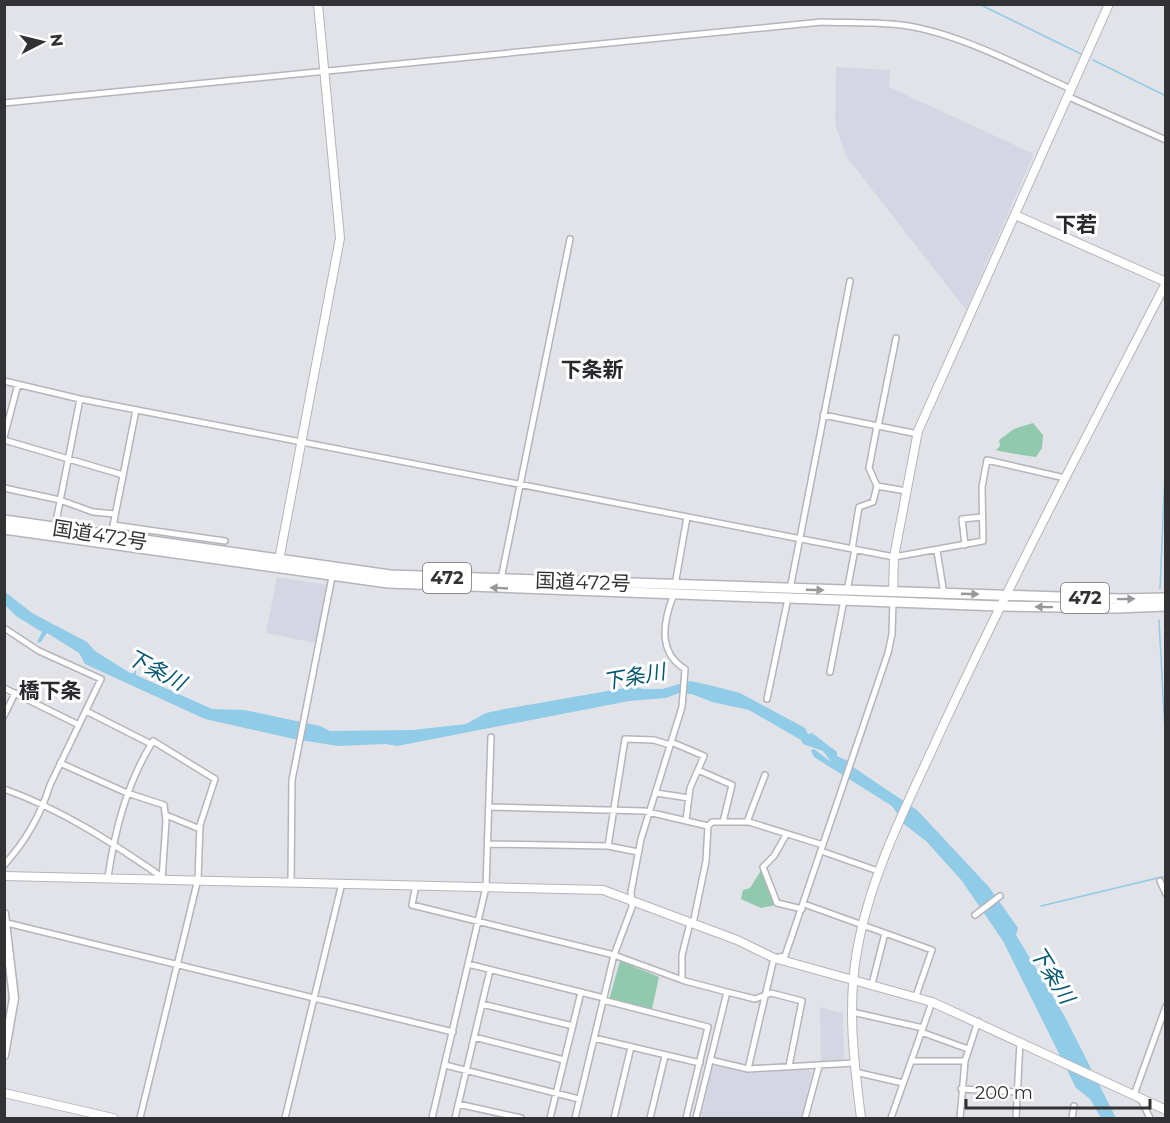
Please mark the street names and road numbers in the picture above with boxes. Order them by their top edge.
street label: 国道472号 [51,516,149,554]
road number: 472 [423,563,471,593]
street label: 国道472号 [535,568,631,596]
road number: 472 [1061,583,1109,613]

